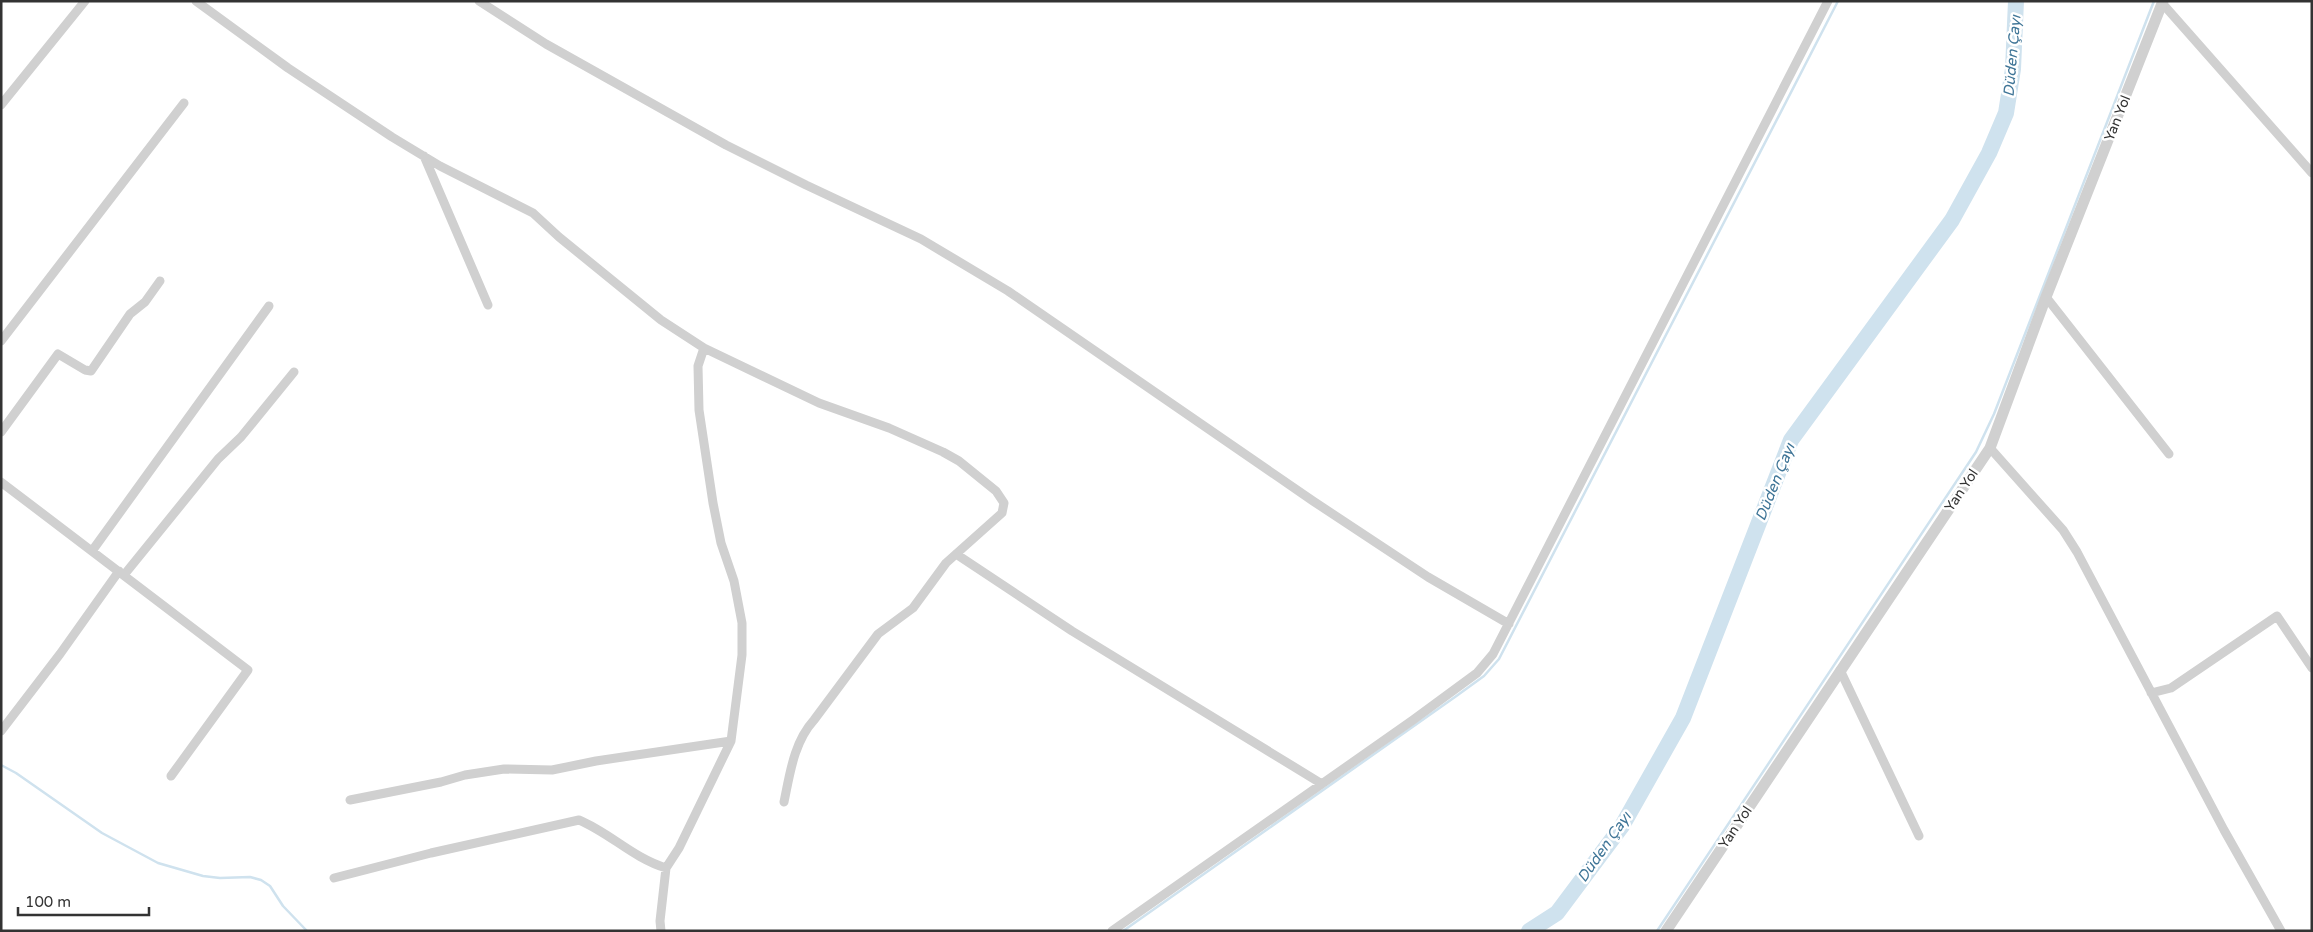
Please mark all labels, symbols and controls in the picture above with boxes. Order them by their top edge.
water label: Düden Çayı [1999,13,2025,98]
street label: Yan Yol [2101,93,2134,144]
water label: Düden Çayı [1751,440,1799,523]
street label: Yan Yol [1941,466,1982,515]
street label: Yan Yol [1715,803,1756,852]
water label: Düden Çayı [1573,807,1636,886]
scale bar [18,884,149,916]
text: 100 m [25,893,71,911]

